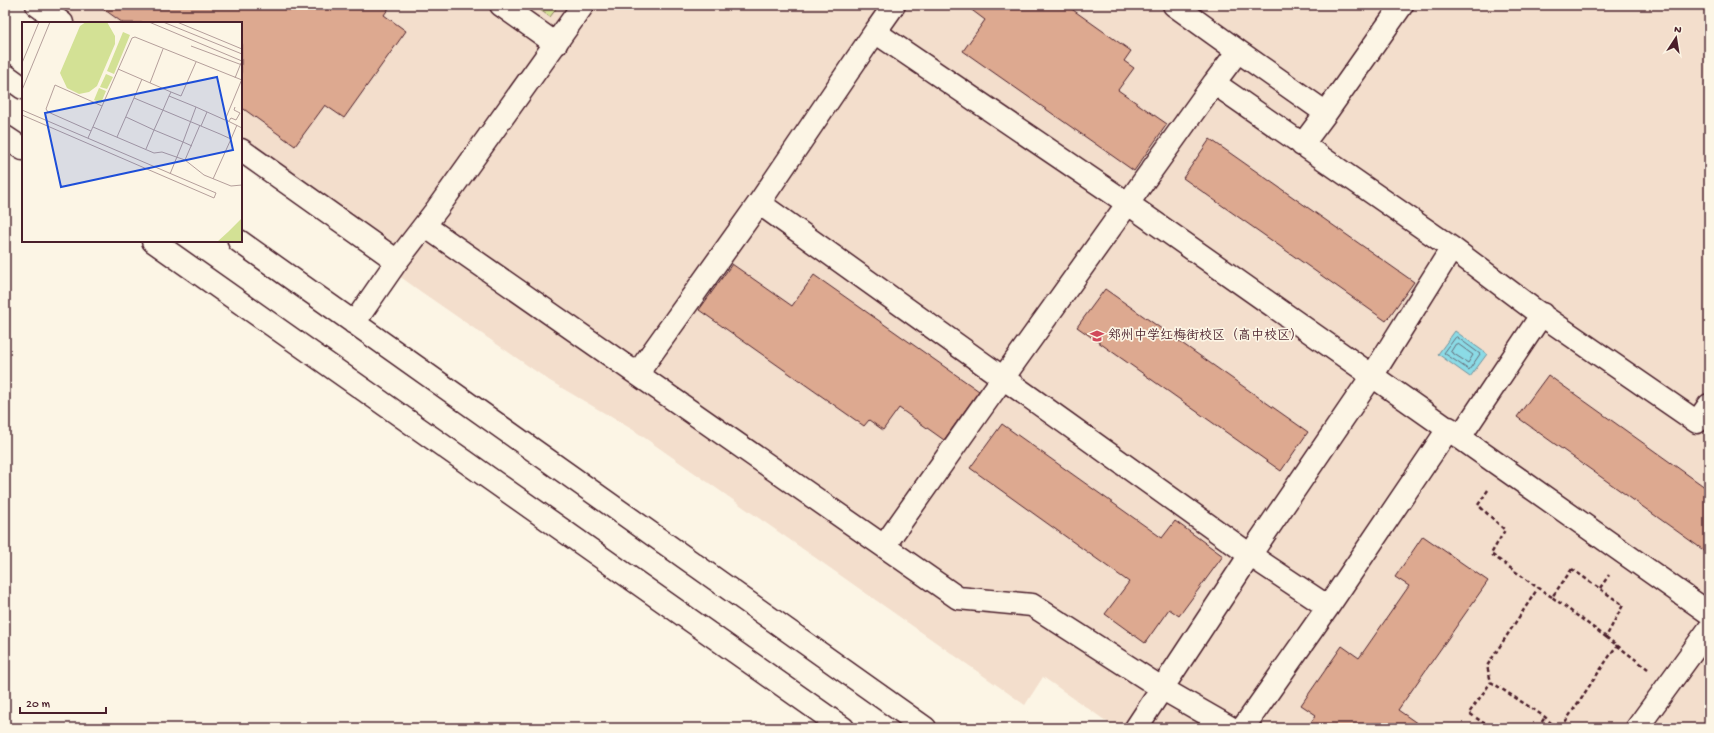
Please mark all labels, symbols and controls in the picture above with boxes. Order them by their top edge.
north arrow [1656,18,1696,58]
inset map [22,22,242,242]
text: N [1673,24,1682,37]
place label: 郑州中学红梅街校区（高中校区） [1108,327,1303,344]
school or university icon: 郑州中学红梅街校区（高中校区） [1089,328,1105,344]
scale bar [20,689,106,715]
text: 20 m [26,698,51,712]

